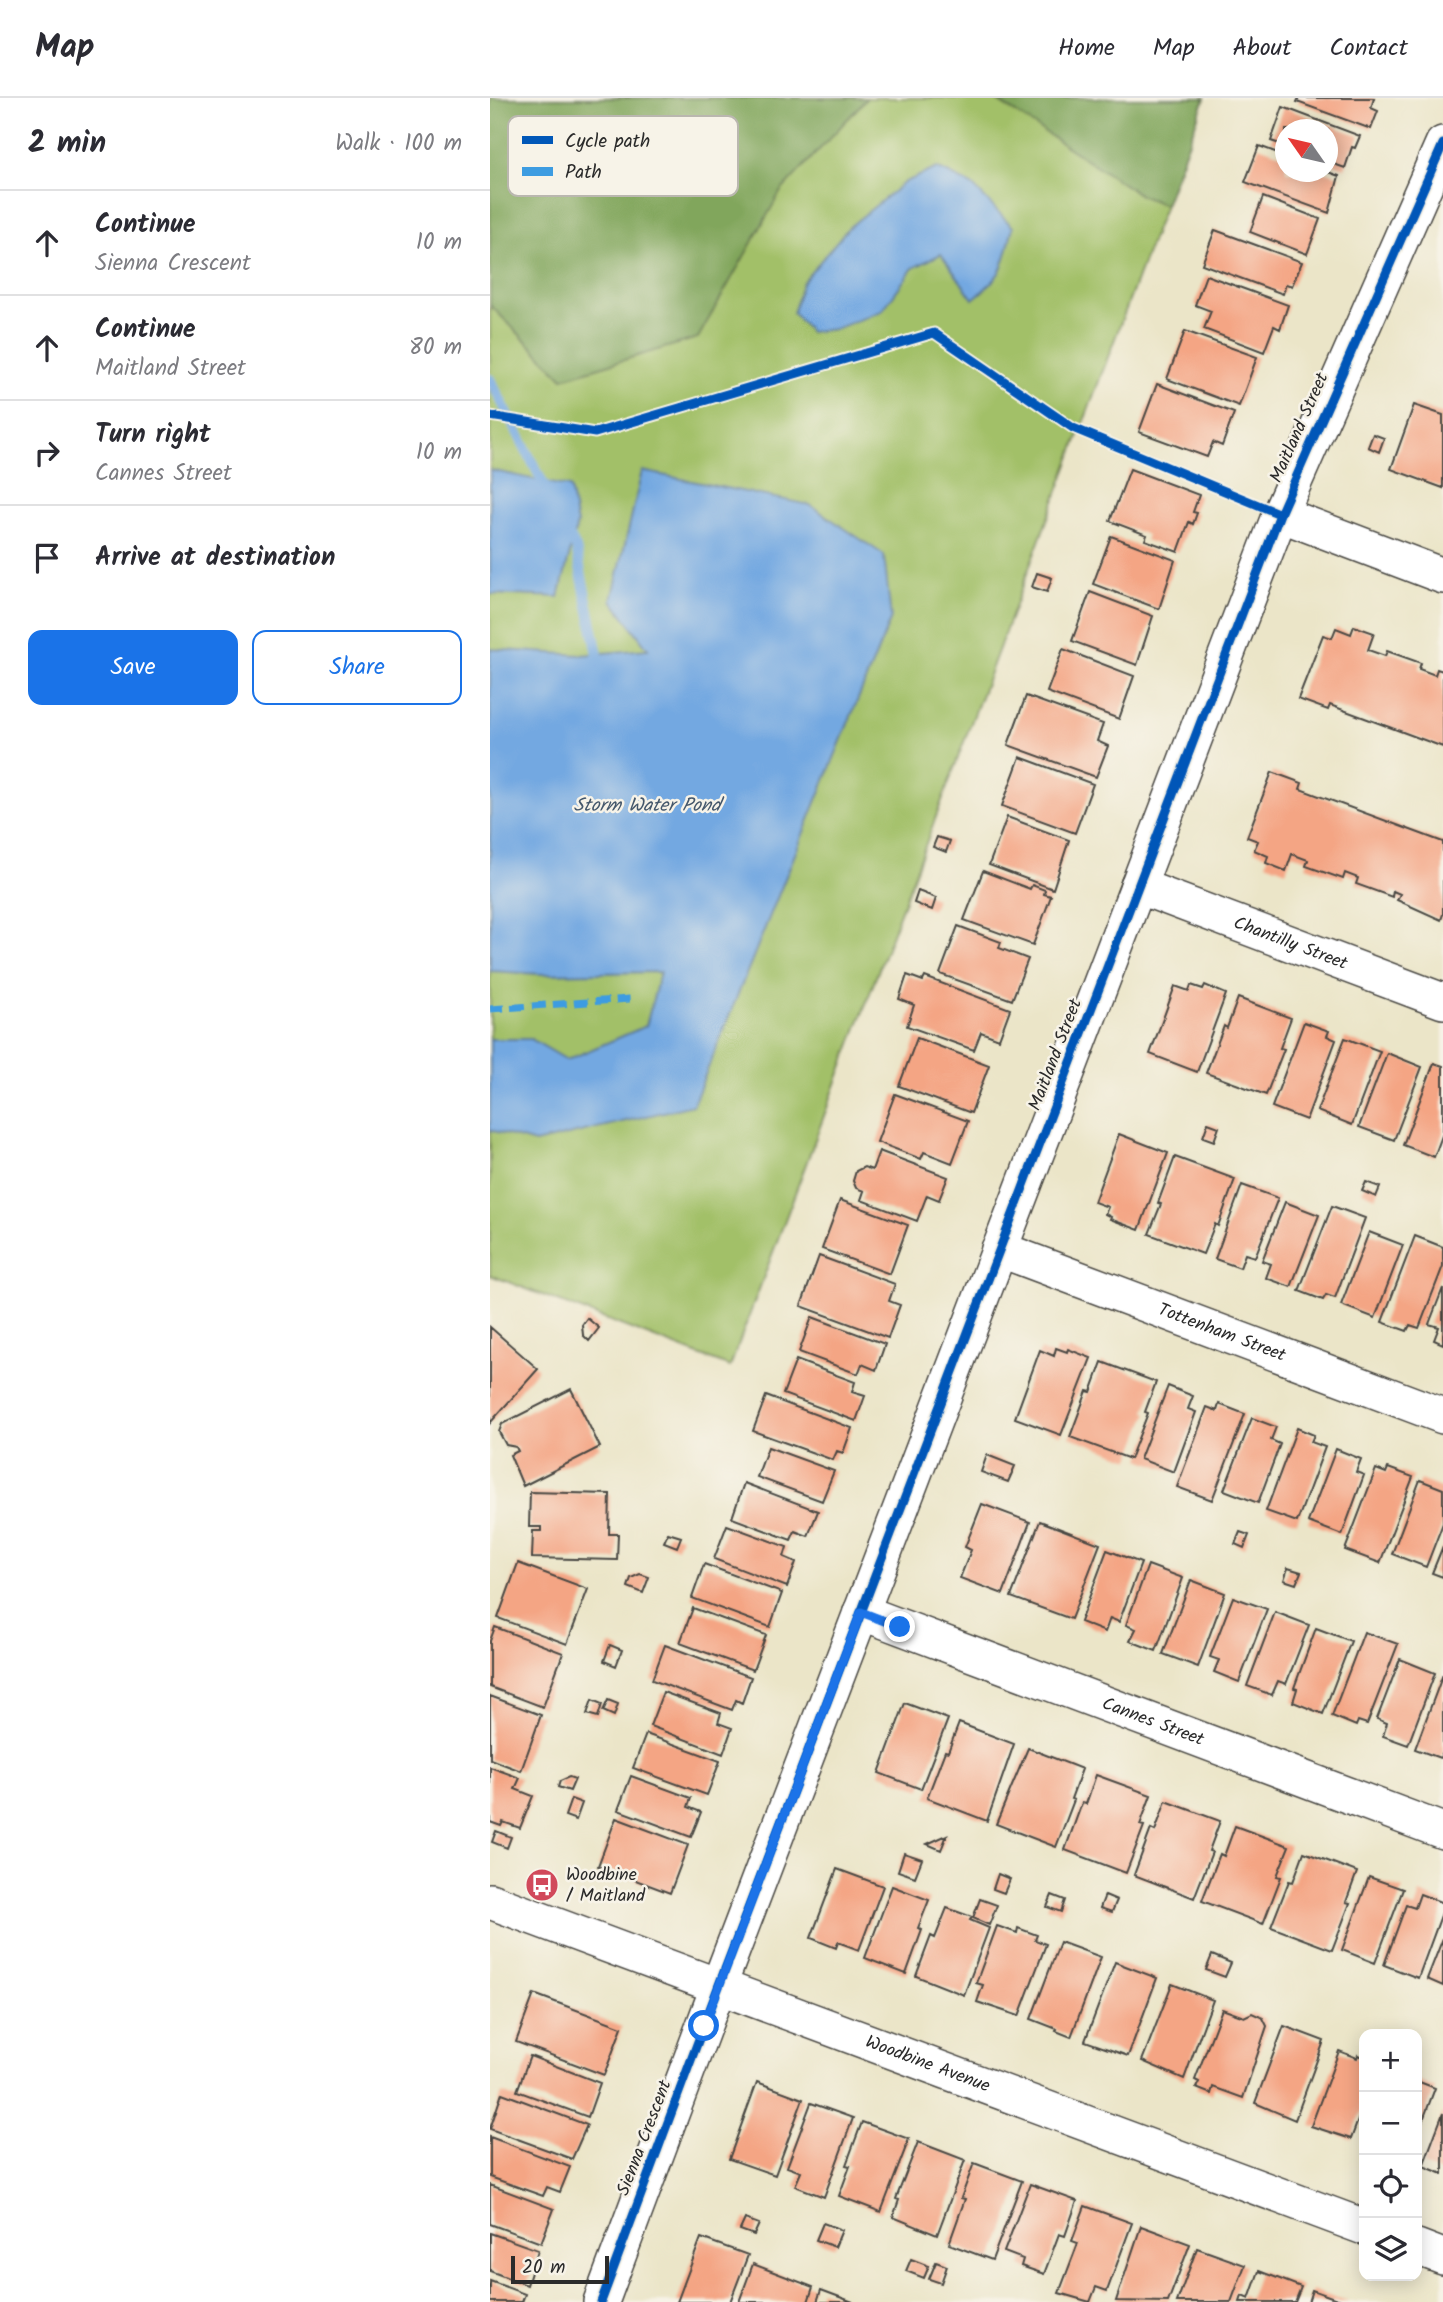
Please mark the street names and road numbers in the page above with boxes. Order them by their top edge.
street label: Maitland Street [1263,367,1338,488]
street label: Chantilly Street [1229,909,1353,979]
street label: Maitland Street [1021,994,1091,1115]
street label: Tottenham Street [1154,1295,1291,1370]
street label: Cannes Street [1098,1689,1209,1755]
street label: Woodbine Avenue [861,2028,994,2101]
street label: Sienna Crescent [610,2075,681,2200]

